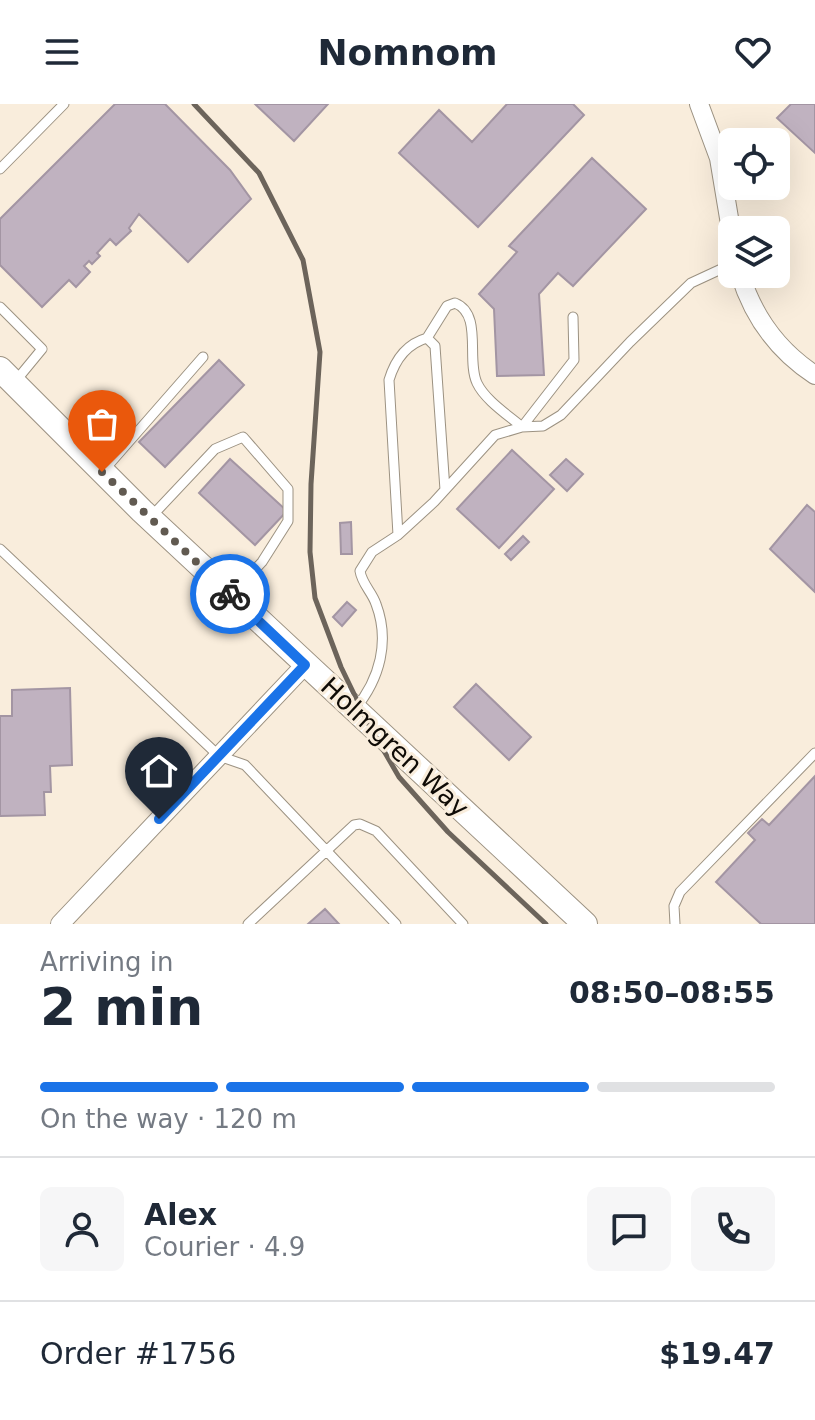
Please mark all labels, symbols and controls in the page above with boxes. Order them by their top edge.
icon: menu [40,30,84,74]
icon: heart [731,30,775,74]
text: Nomnom [317,32,498,73]
map controls [718,128,790,288]
button: locate [718,128,790,200]
button: layers [718,216,790,288]
pin [68,390,136,472]
icon: bag [80,402,124,446]
courier [190,554,270,634]
icon: bike [208,572,252,616]
street label: Holmgren Way [315,671,475,823]
pin [125,737,193,819]
icon: home [137,749,181,793]
text: Arriving in [40,947,174,977]
text: 08:50–08:55 [569,975,775,1010]
text: 2 min [40,977,203,1037]
text: On the way · 120 m [40,1104,297,1134]
button: person [40,1187,124,1271]
button: chat [587,1187,671,1271]
button: phone [691,1187,775,1271]
text: Alex [144,1197,217,1232]
text: Courier · 4.9 [144,1232,305,1262]
text: Order #1756 [40,1336,236,1371]
text: $19.47 [659,1336,775,1371]

